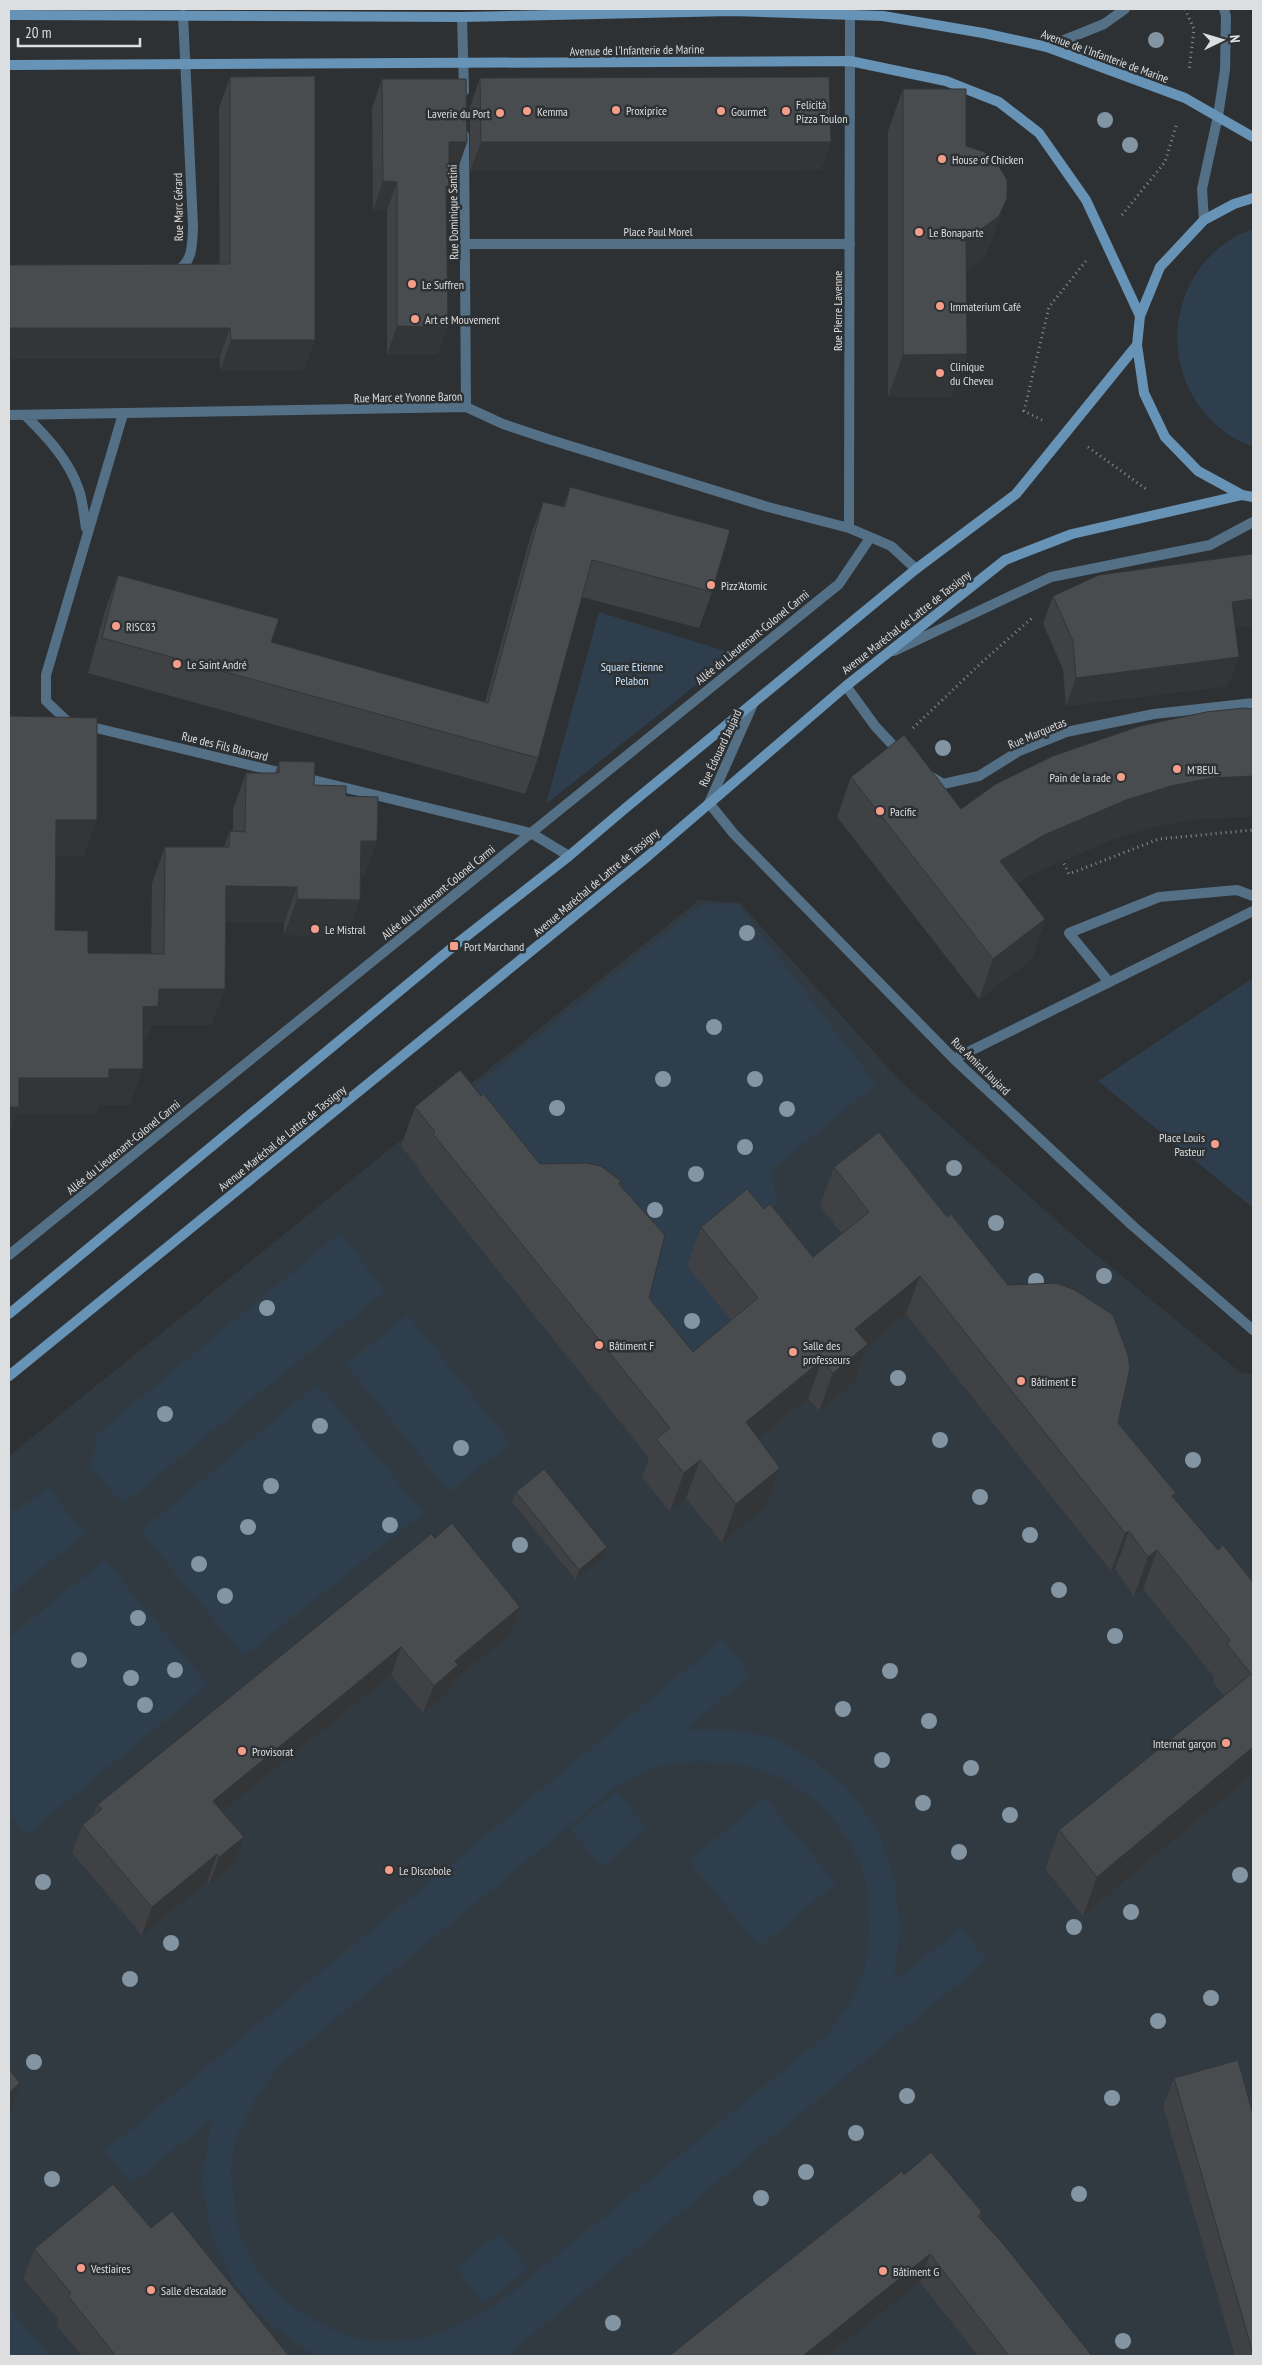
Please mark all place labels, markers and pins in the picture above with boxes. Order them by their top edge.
place label: Felicità Pizza Toulon [796,97,847,126]
place label: Proxiprice [626,103,667,118]
place label: Kemma [537,104,568,119]
marker: Proxiprice [610,104,622,116]
place label: Gourmet [731,104,767,119]
marker: Kemma [521,105,533,117]
marker: Gourmet [715,105,727,117]
marker: Felicità Pizza Toulon [780,105,792,117]
place label: Laverie du Port [427,106,491,121]
marker: Laverie du Port [494,107,506,119]
place label: House of Chicken [952,152,1024,167]
marker: House of Chicken [936,153,948,165]
place label: Le Bonaparte [929,225,984,240]
marker: Le Bonaparte [913,226,925,238]
place label: Le Suffren [422,277,464,292]
marker: Le Suffren [406,278,418,290]
place label: Immaterium Café [950,299,1021,314]
marker: Immaterium Café [934,300,946,312]
place label: Art et Mouvement [425,312,501,327]
marker: Art et Mouvement [409,313,421,325]
place label: Clinique du Cheveu [950,359,993,388]
marker: Clinique du Cheveu [934,367,946,379]
place label: Pizz'Atomic [721,578,768,593]
marker: Pizz'Atomic [705,579,717,591]
place label: RISC83 [126,619,156,634]
marker: RISC83 [110,620,122,632]
place label: Le Saint André [187,657,247,672]
marker: Le Saint André [171,658,183,670]
place label: M'BEUL [1187,762,1219,777]
marker: M'BEUL [1171,763,1183,775]
place label: Pain de la rade [1050,770,1111,785]
marker: Pain de la rade [1115,771,1127,783]
place label: Pacific [890,804,917,819]
marker: Pacific [874,805,886,817]
place label: Le Mistral [325,922,366,937]
marker: Le Mistral [309,923,321,935]
place label: Port Marchand [464,939,524,954]
marker: Port Marchand [448,940,460,952]
place label: Place Louis Pasteur [1159,1130,1206,1159]
marker: Place Louis Pasteur [1209,1138,1221,1150]
place label: Bâtiment F [609,1338,654,1353]
place label: Salle des professeurs [803,1338,850,1367]
marker: Bâtiment F [593,1339,605,1351]
marker: Salle des professeurs [787,1346,799,1358]
place label: Bâtiment E [1031,1374,1076,1389]
marker: Bâtiment E [1015,1375,1027,1387]
place label: Internat garçon [1153,1736,1216,1751]
marker: Internat garçon [1220,1737,1232,1749]
place label: Provisorat [252,1744,294,1759]
marker: Provisorat [236,1745,248,1757]
place label: Le Discobole [399,1863,451,1878]
marker: Le Discobole [383,1864,395,1876]
place label: Vestiaires [90,2261,131,2276]
marker: Vestiaires [75,2262,87,2274]
place label: Bâtiment G [893,2264,939,2279]
marker: Bâtiment G [877,2265,889,2277]
place label: Salle d'escalade [161,2283,226,2298]
marker: Salle d'escalade [145,2284,157,2296]

